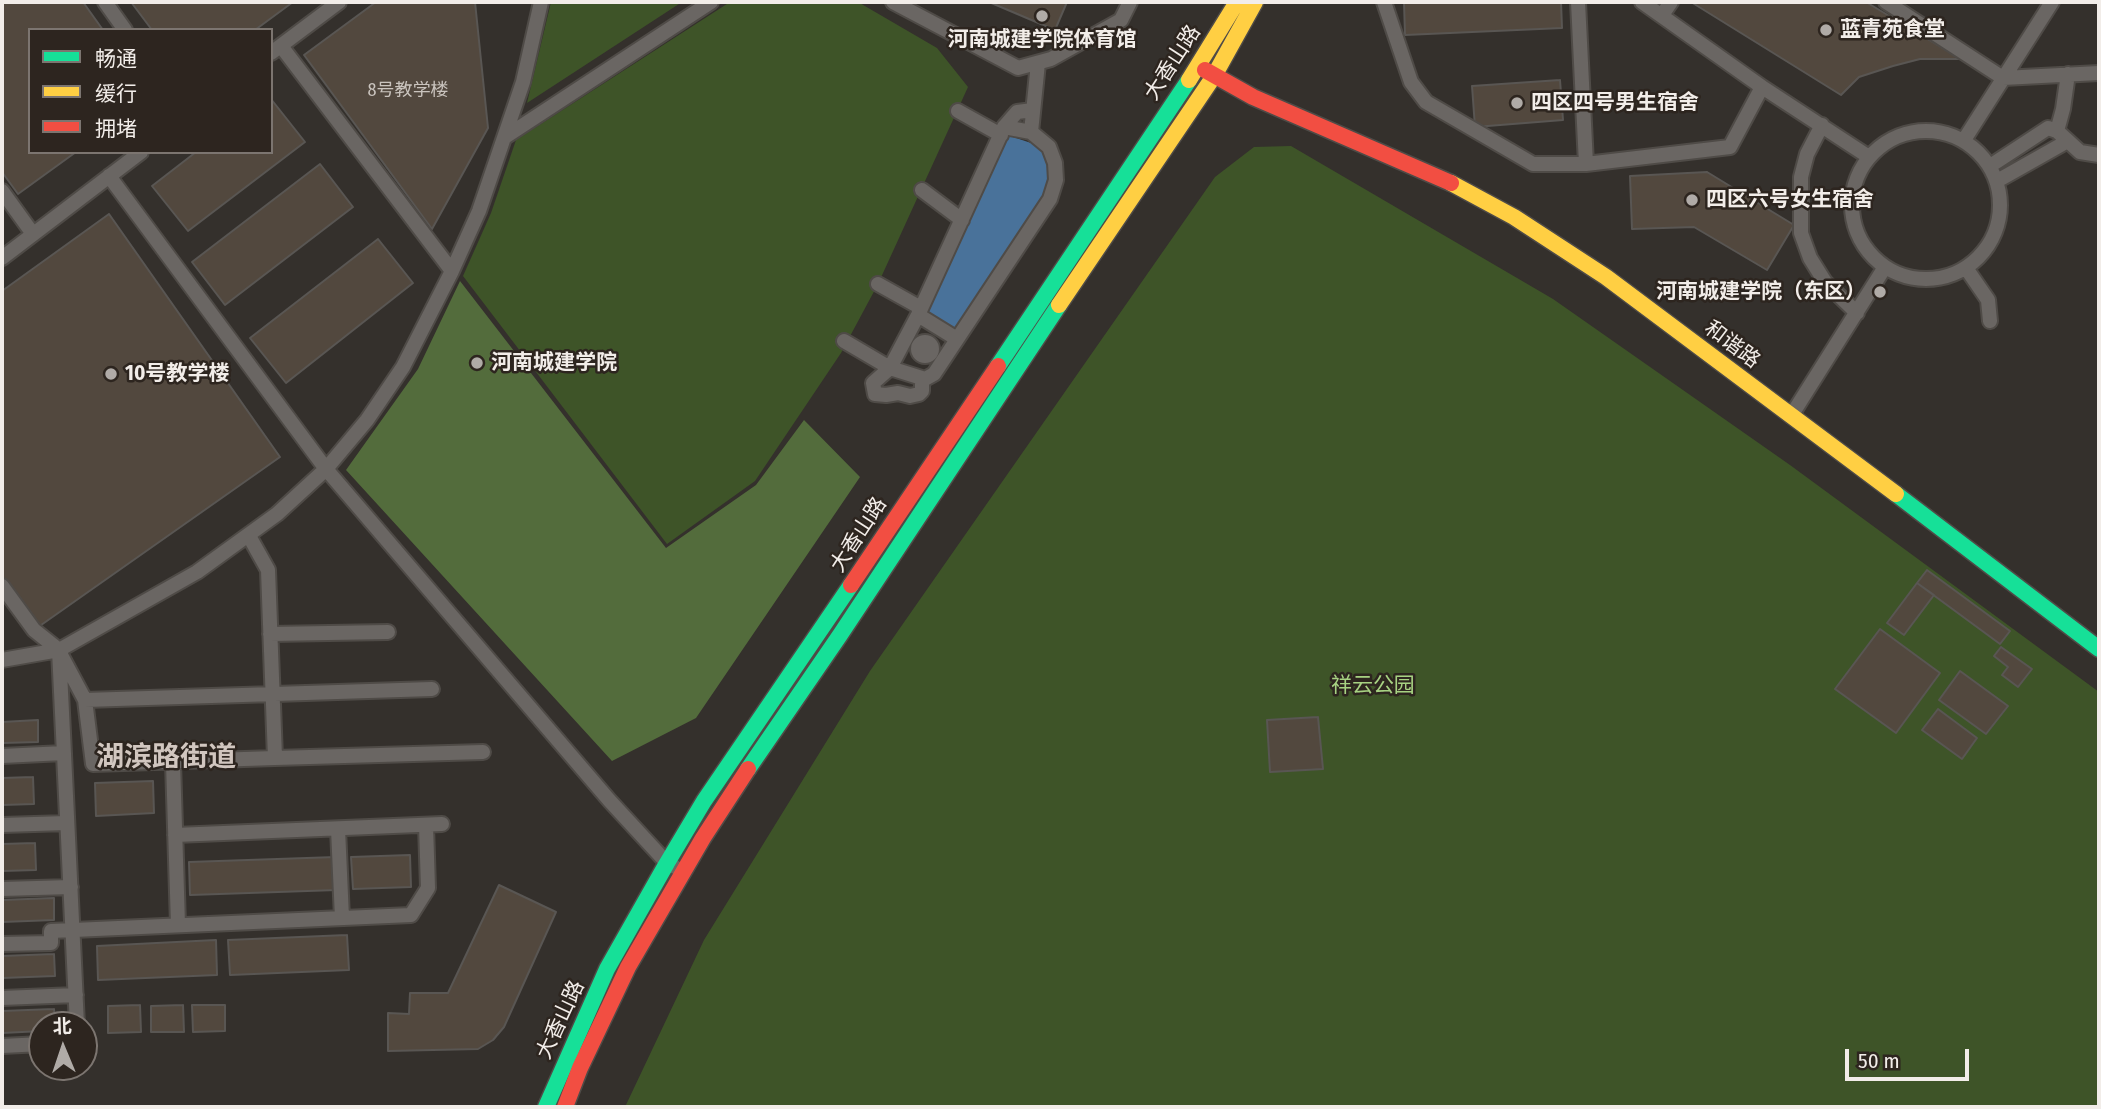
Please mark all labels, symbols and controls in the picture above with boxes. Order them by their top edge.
marker: 河南城建学院体育馆 [1034,8,1050,24]
place label: 蓝青苑食堂 [1840,17,1945,43]
street label: 大香山路 [1140,21,1206,105]
marker: 蓝青苑食堂 [1818,22,1834,38]
place label: 河南城建学院体育馆 [948,27,1136,53]
legend [28,28,273,154]
text: 畅通 [95,46,137,72]
house number: 8号教学楼 [368,80,448,102]
text: 缓行 [95,81,137,107]
place label: 四区四号男生宿舍 [1531,90,1699,116]
marker: 四区四号男生宿舍 [1509,95,1525,111]
text: 拥堵 [95,116,137,142]
place label: 四区六号女生宿舍 [1706,187,1874,213]
marker: 四区六号女生宿舍 [1684,192,1700,208]
place label: 河南城建学院（东区） [1656,279,1866,305]
marker: 河南城建学院（东区） [1872,284,1888,300]
street label: 和谐路 [1699,316,1765,374]
place label: 河南城建学院 [491,350,617,376]
marker: 河南城建学院 [469,355,485,371]
place label: 10号教学楼 [125,361,229,387]
marker: 10号教学楼 [103,366,119,382]
street label: 大香山路 [826,493,892,577]
park label: 祥云公园 [1331,673,1415,699]
district label: 湖滨路街道 [96,741,236,775]
street label: 大香山路 [532,977,590,1063]
north arrow [28,1011,98,1081]
text: 北 [52,1015,72,1038]
scale bar [1849,1036,1973,1080]
text: 50 m [1858,1048,1900,1074]

